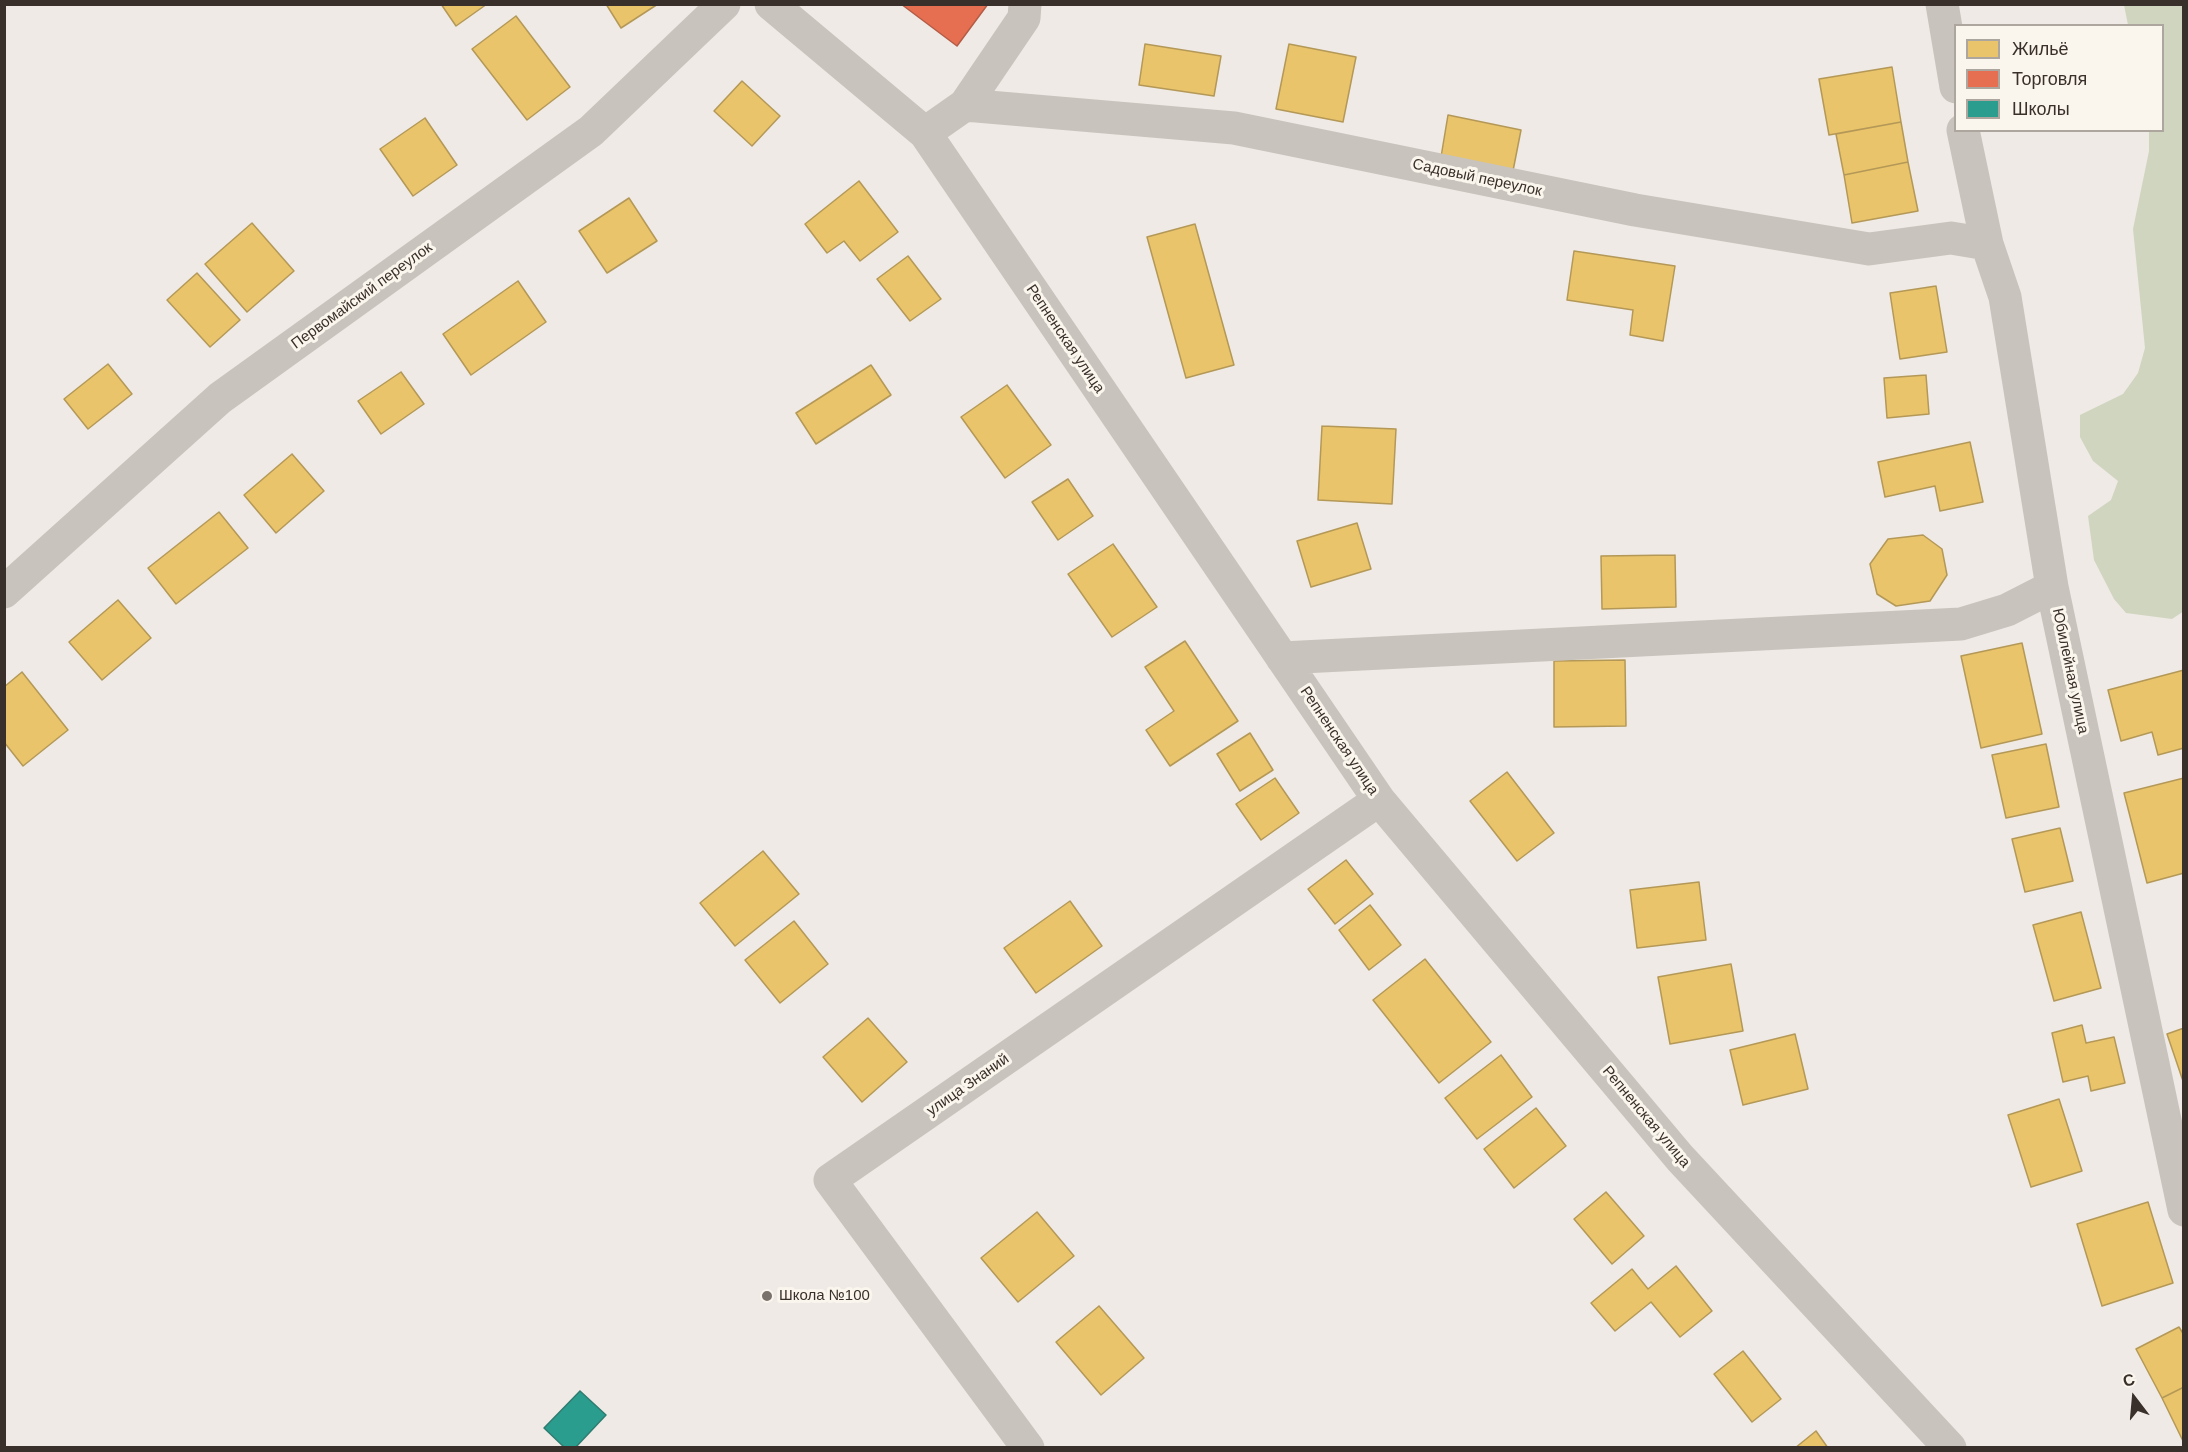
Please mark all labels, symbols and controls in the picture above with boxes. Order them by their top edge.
legend [1954,24,2164,132]
text: Жильё [2012,39,2069,59]
text: Торговля [2012,69,2087,89]
text: Школы [2012,99,2070,119]
street label: Садовый переулок [1411,156,1543,200]
street label: Первомайский переулок [288,239,436,353]
street label: Репненская улица [1022,281,1108,397]
street label: Юбилейная улица [2048,607,2092,735]
street label: Репненская улица [1296,683,1382,799]
street label: улица Знаний [923,1050,1013,1120]
street label: Репненская улица [1598,1063,1694,1171]
place label: Школа №100 [779,1287,870,1305]
marker: Школа №100 [760,1289,774,1303]
north arrow [2104,1368,2164,1428]
text: С [2121,1370,2137,1390]

